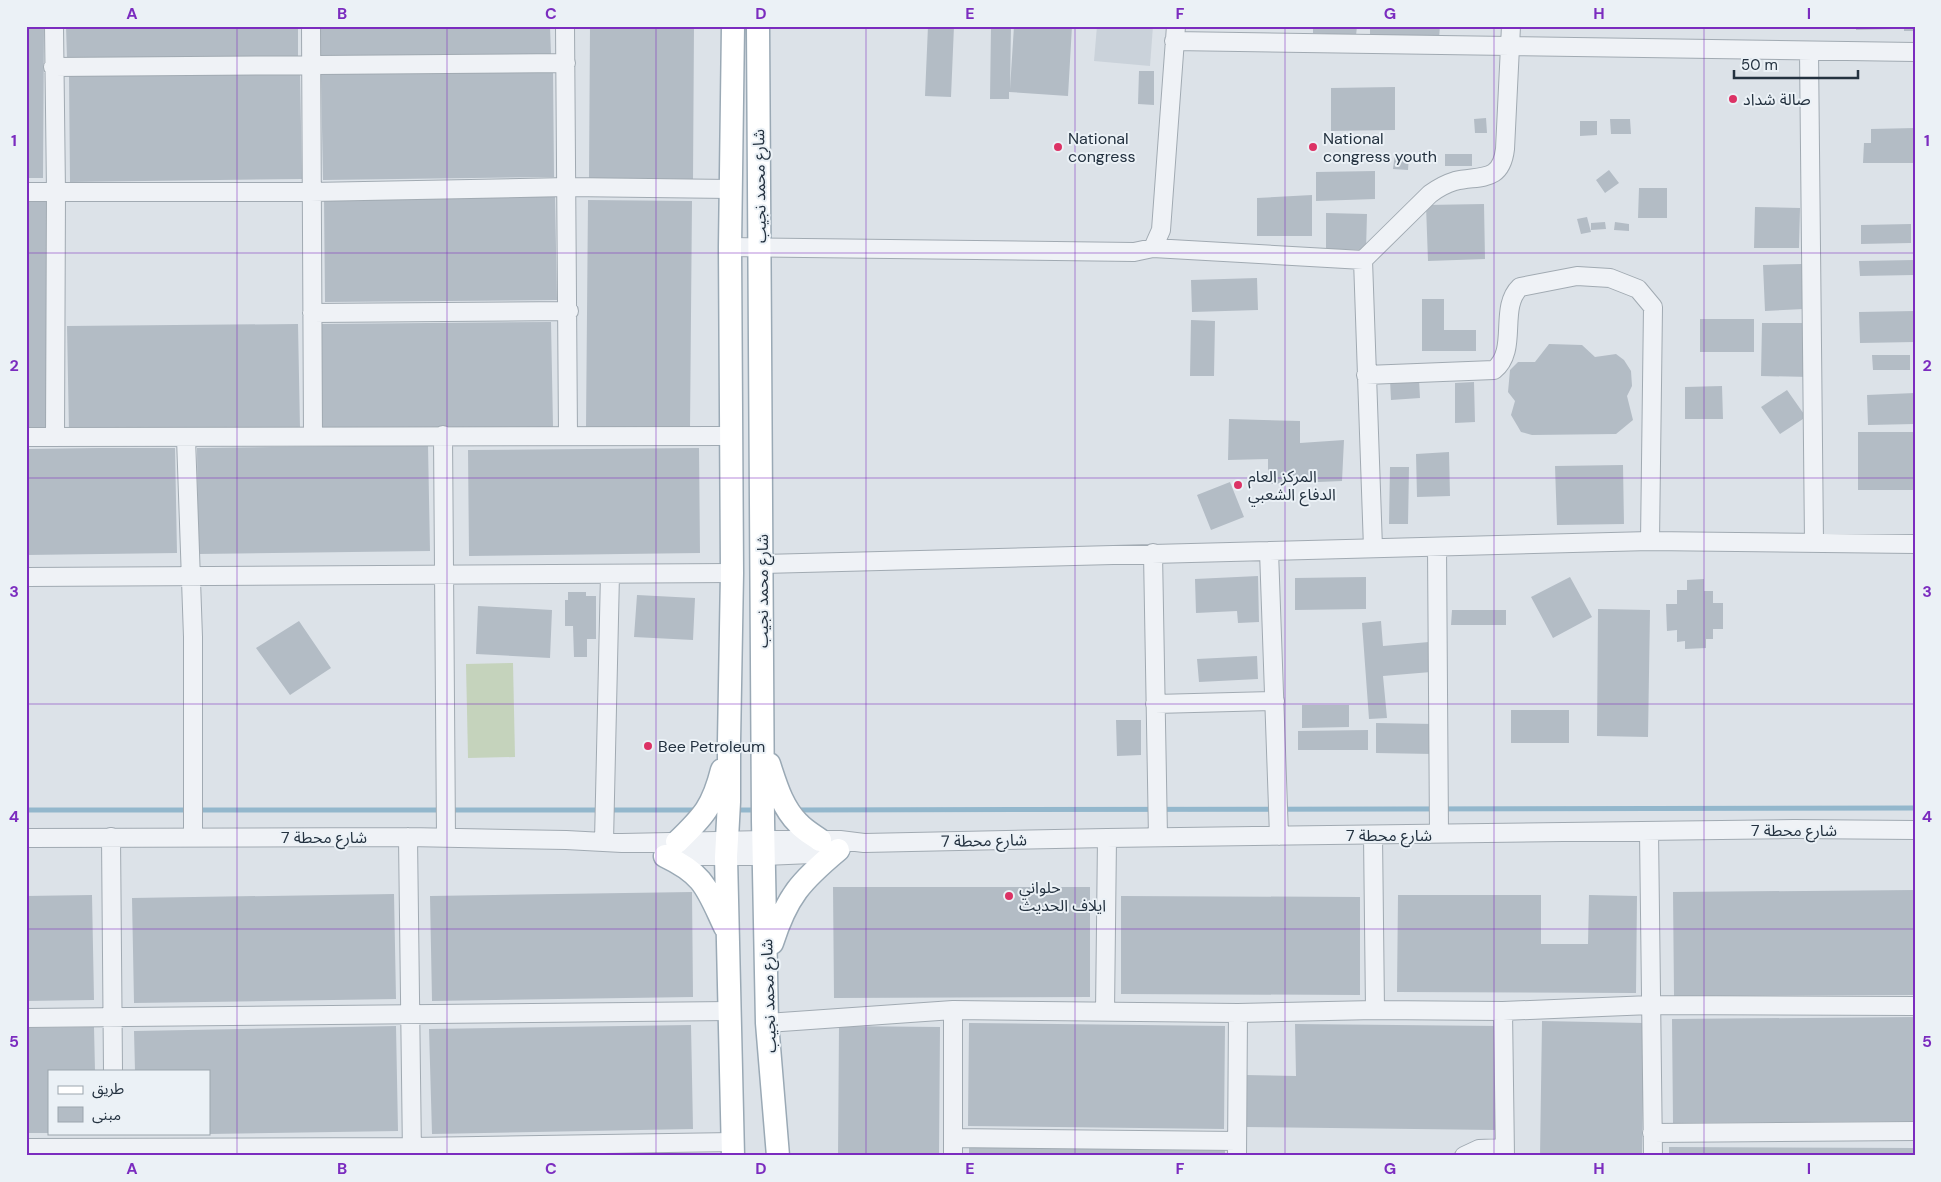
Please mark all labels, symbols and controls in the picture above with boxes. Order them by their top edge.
text: A [126,3,138,24]
text: B [337,3,347,24]
text: C [545,3,557,24]
text: D [755,3,767,24]
text: E [965,3,975,24]
text: F [1176,3,1185,24]
text: G [1384,3,1396,24]
text: H [1593,3,1605,24]
text: I [1807,3,1811,24]
scale bar [1734,48,1857,80]
text: 50 m [1741,55,1778,75]
place label: صالة شداد [1743,89,1811,110]
marker: صالة شداد [1727,93,1739,105]
place label: National congress [1068,128,1136,167]
place label: National congress youth [1323,128,1437,167]
street label: شارع محمد نجيب [748,129,773,243]
text: 1 [11,130,17,151]
text: 1 [1924,130,1930,151]
marker: National congress [1052,141,1064,153]
marker: National congress youth [1307,141,1319,153]
text: 2 [9,355,19,376]
text: 2 [1922,355,1932,376]
place label: المركز العام الدفاع الشعبي [1248,466,1336,507]
marker: المركز العام الدفاع الشعبي [1232,479,1244,491]
street label: شارع محمد نجيب [752,534,775,648]
text: 3 [9,581,19,602]
text: 3 [1922,581,1932,602]
place label: Bee Petroleum [658,736,765,757]
marker: Bee Petroleum [642,740,654,752]
text: 4 [9,806,19,827]
text: 4 [1922,806,1932,827]
street label: شارع محطة 7 [1751,820,1837,843]
street label: شارع محطة 7 [1346,825,1432,848]
street label: شارع محطة 7 [281,827,367,850]
street label: شارع محطة 7 [941,829,1027,854]
place label: حلواني ايلاف الحديث [1019,877,1106,916]
marker: حلواني ايلاف الحديث [1003,890,1015,902]
street label: شارع محمد نجيب [756,939,783,1053]
text: 5 [9,1031,19,1052]
text: 5 [1922,1031,1932,1052]
legend [48,1070,210,1134]
text: طريق [92,1079,124,1099]
text: مبنى [92,1105,121,1125]
text: A [126,1158,138,1179]
text: B [337,1158,347,1179]
text: C [545,1158,557,1179]
text: D [755,1158,767,1179]
text: E [965,1158,975,1179]
text: F [1176,1158,1185,1179]
text: G [1384,1158,1396,1179]
text: H [1593,1158,1605,1179]
text: I [1807,1158,1811,1179]

